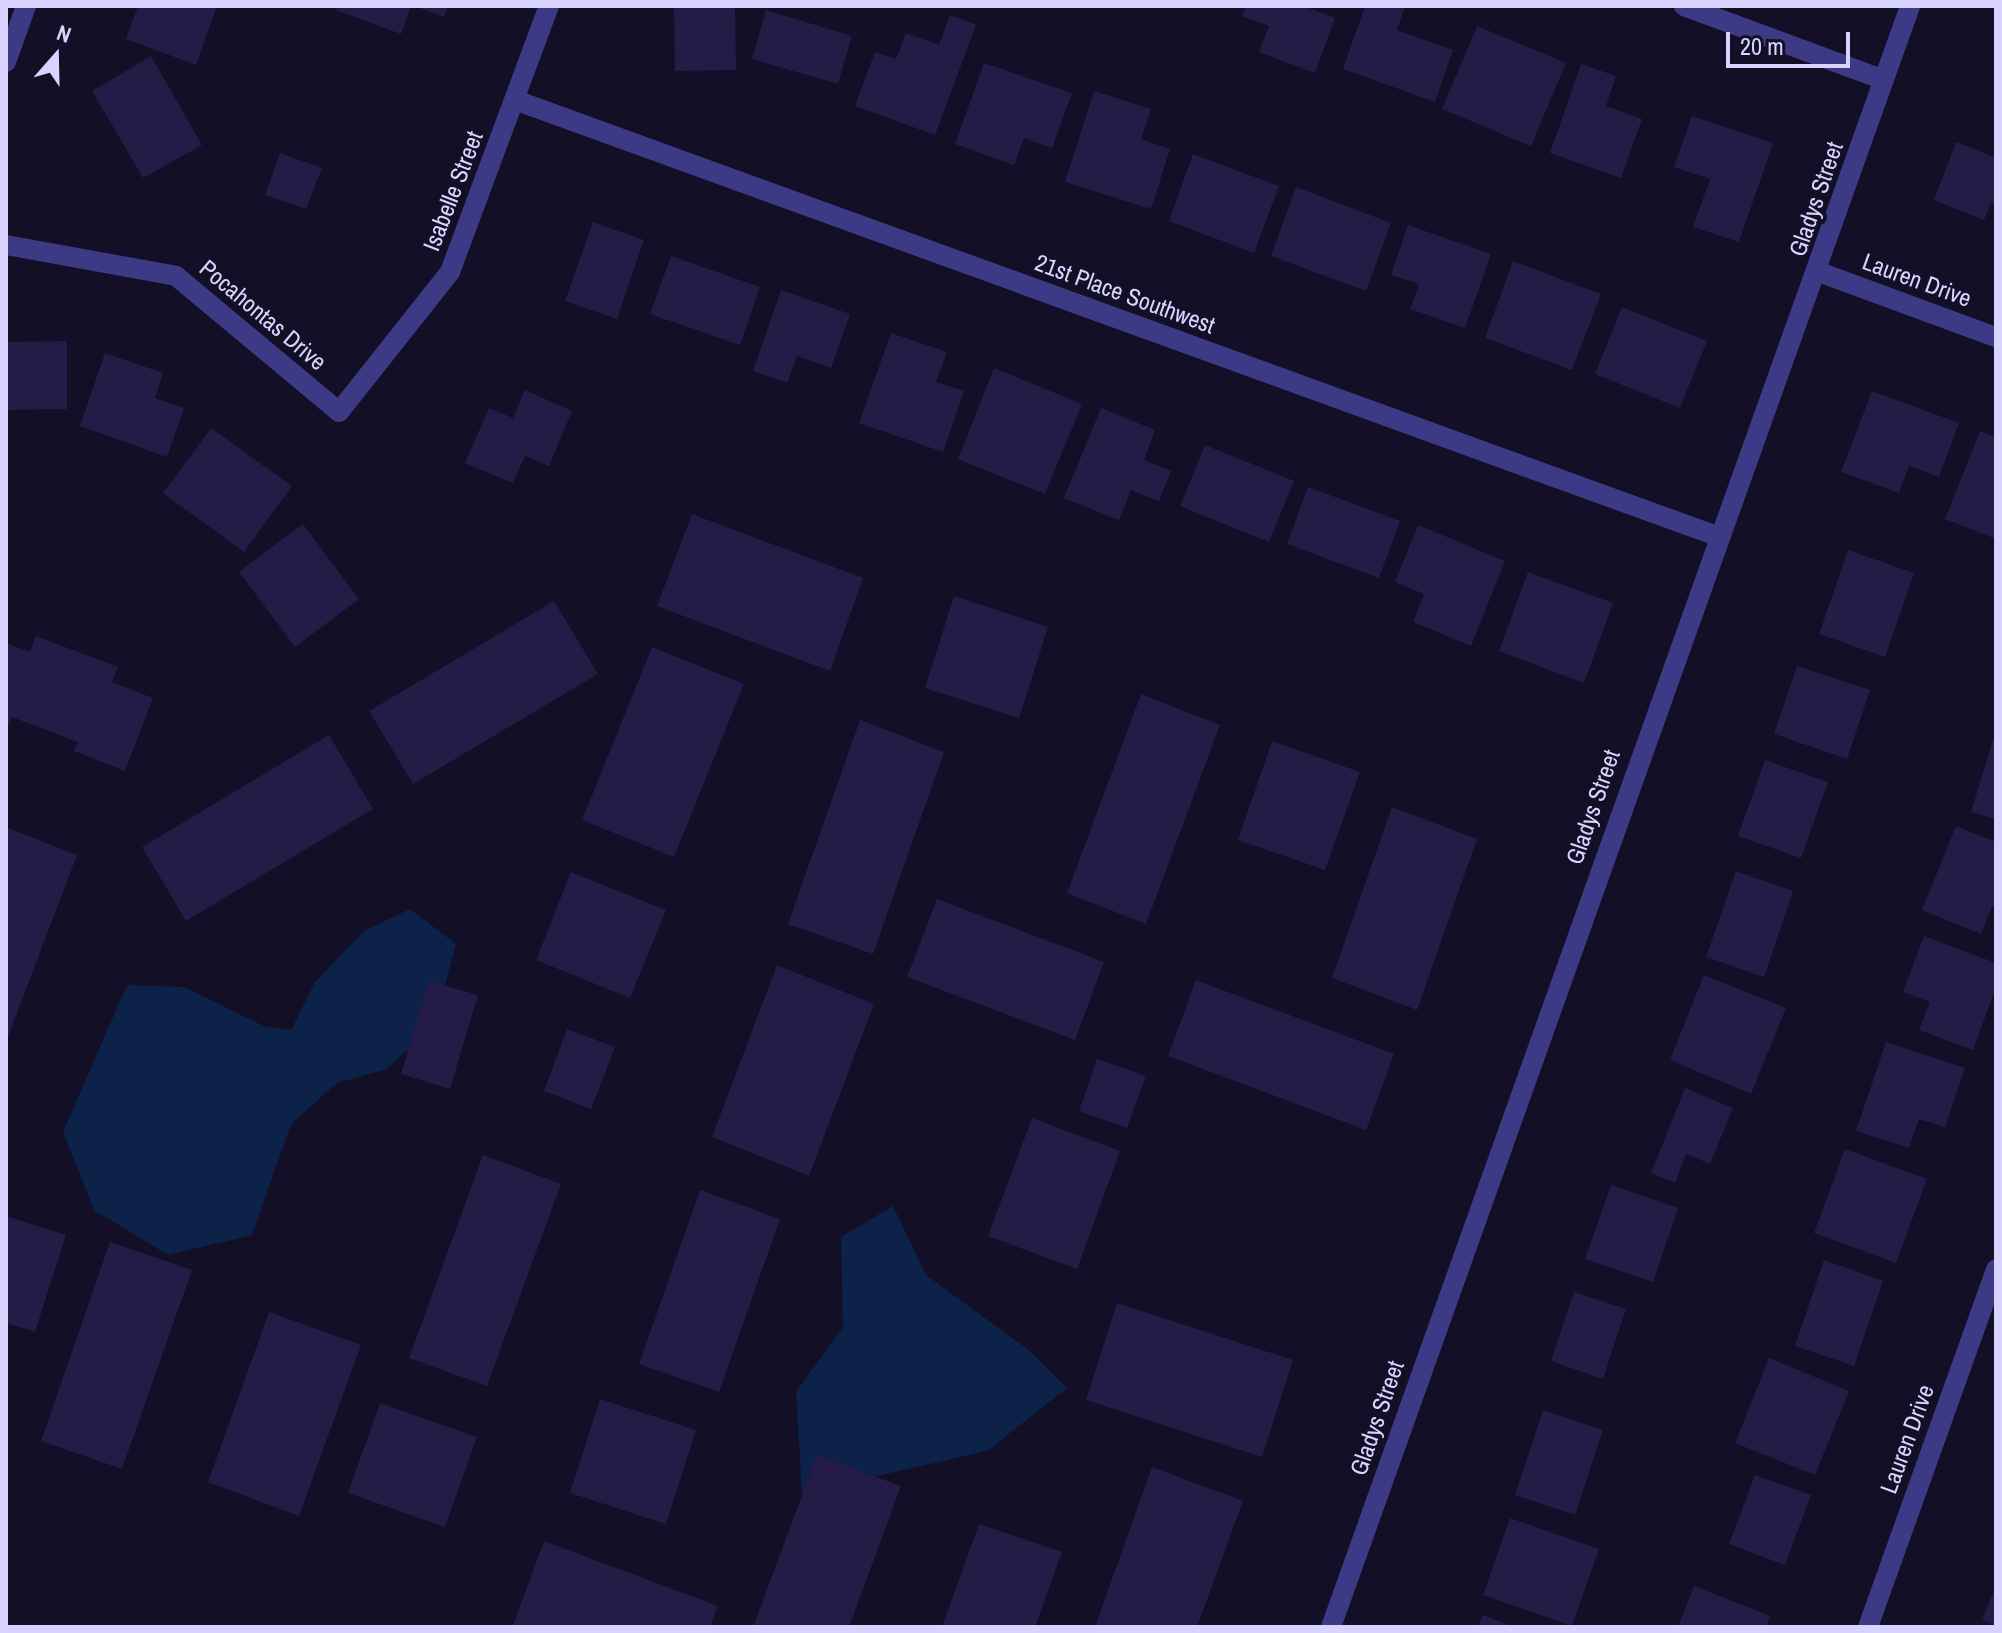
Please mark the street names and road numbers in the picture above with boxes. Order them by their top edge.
street label: Isabelle Street [417,127,489,255]
street label: Gladys Street [1783,138,1849,260]
street label: Lauren Drive [1859,247,1975,313]
street label: 21st Place Southwest [1031,248,1219,340]
street label: Pocahontas Drive [194,254,332,376]
street label: Gladys Street [1560,746,1626,868]
street label: Gladys Street [1344,1357,1410,1479]
street label: Lauren Drive [1874,1381,1940,1497]

